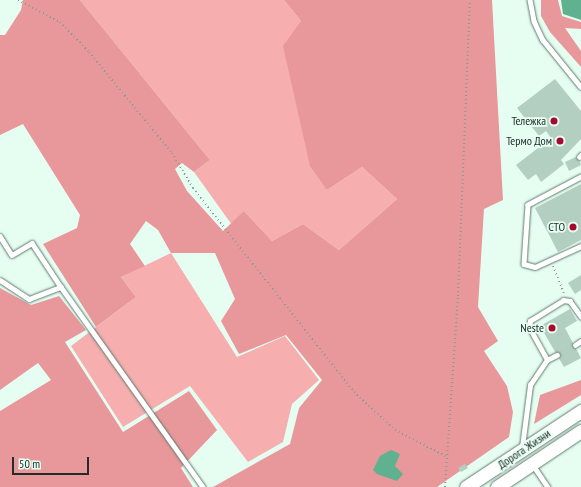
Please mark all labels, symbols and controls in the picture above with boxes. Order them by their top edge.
place label: Тележка [511,114,546,128]
marker: Тележка [549,116,559,126]
place label: Термо Дом [506,134,552,148]
marker: Термо Дом [555,136,565,146]
place label: СТО [548,220,565,234]
marker: СТО [568,222,578,232]
place label: Neste [520,321,544,335]
marker: Neste [547,323,557,333]
street label: Дорога Жизни [495,426,553,472]
scale bar [14,449,91,475]
text: 50 m [19,456,40,471]

